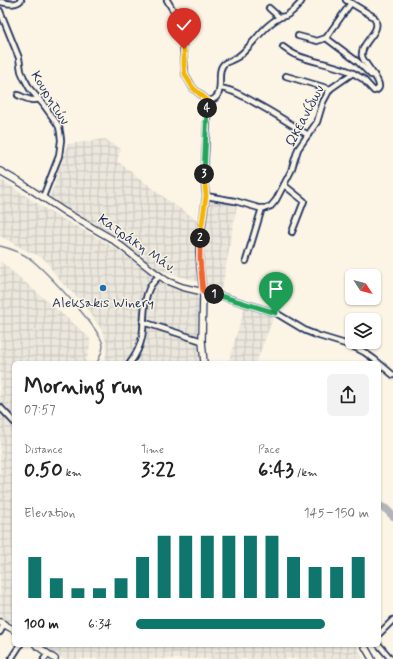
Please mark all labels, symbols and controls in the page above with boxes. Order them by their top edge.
pin [167,8,201,49]
icon: check [173,14,195,36]
street label: Κουρητών [26,68,74,128]
street label: Ωκεανίδων [281,82,329,150]
pin: 4 [197,98,217,118]
text: 4 [204,101,210,115]
pin: 3 [194,164,214,184]
text: 3 [202,167,206,181]
street label: Κατράκη Μάν. [94,210,180,278]
pin: 2 [190,228,210,248]
text: 2 [197,231,203,245]
north arrow [345,269,381,305]
map controls [345,269,381,349]
pin [259,272,293,313]
icon: arrive [265,278,287,300]
marker: Aleksakis Winery [98,283,108,293]
pin: 1 [204,284,224,304]
text: 1 [212,287,216,301]
place label: Aleksakis Winery [52,294,154,312]
button: layers [345,313,381,349]
text: Morning run [24,373,143,401]
button: share [327,374,369,416]
text: 07:57 [24,402,56,419]
text: Distance [24,443,63,457]
text: Time [141,443,164,457]
text: Pace [258,443,280,457]
text: 0.50 [24,457,63,484]
text: 3:22 [141,457,176,484]
text: 6:43 [258,457,294,484]
text: km [63,466,82,480]
text: /km [294,466,318,480]
text: Elevation [24,505,75,522]
text: 145–150 m [304,505,369,522]
text: 100 m [24,616,59,633]
text: 6:34 [88,616,112,633]

